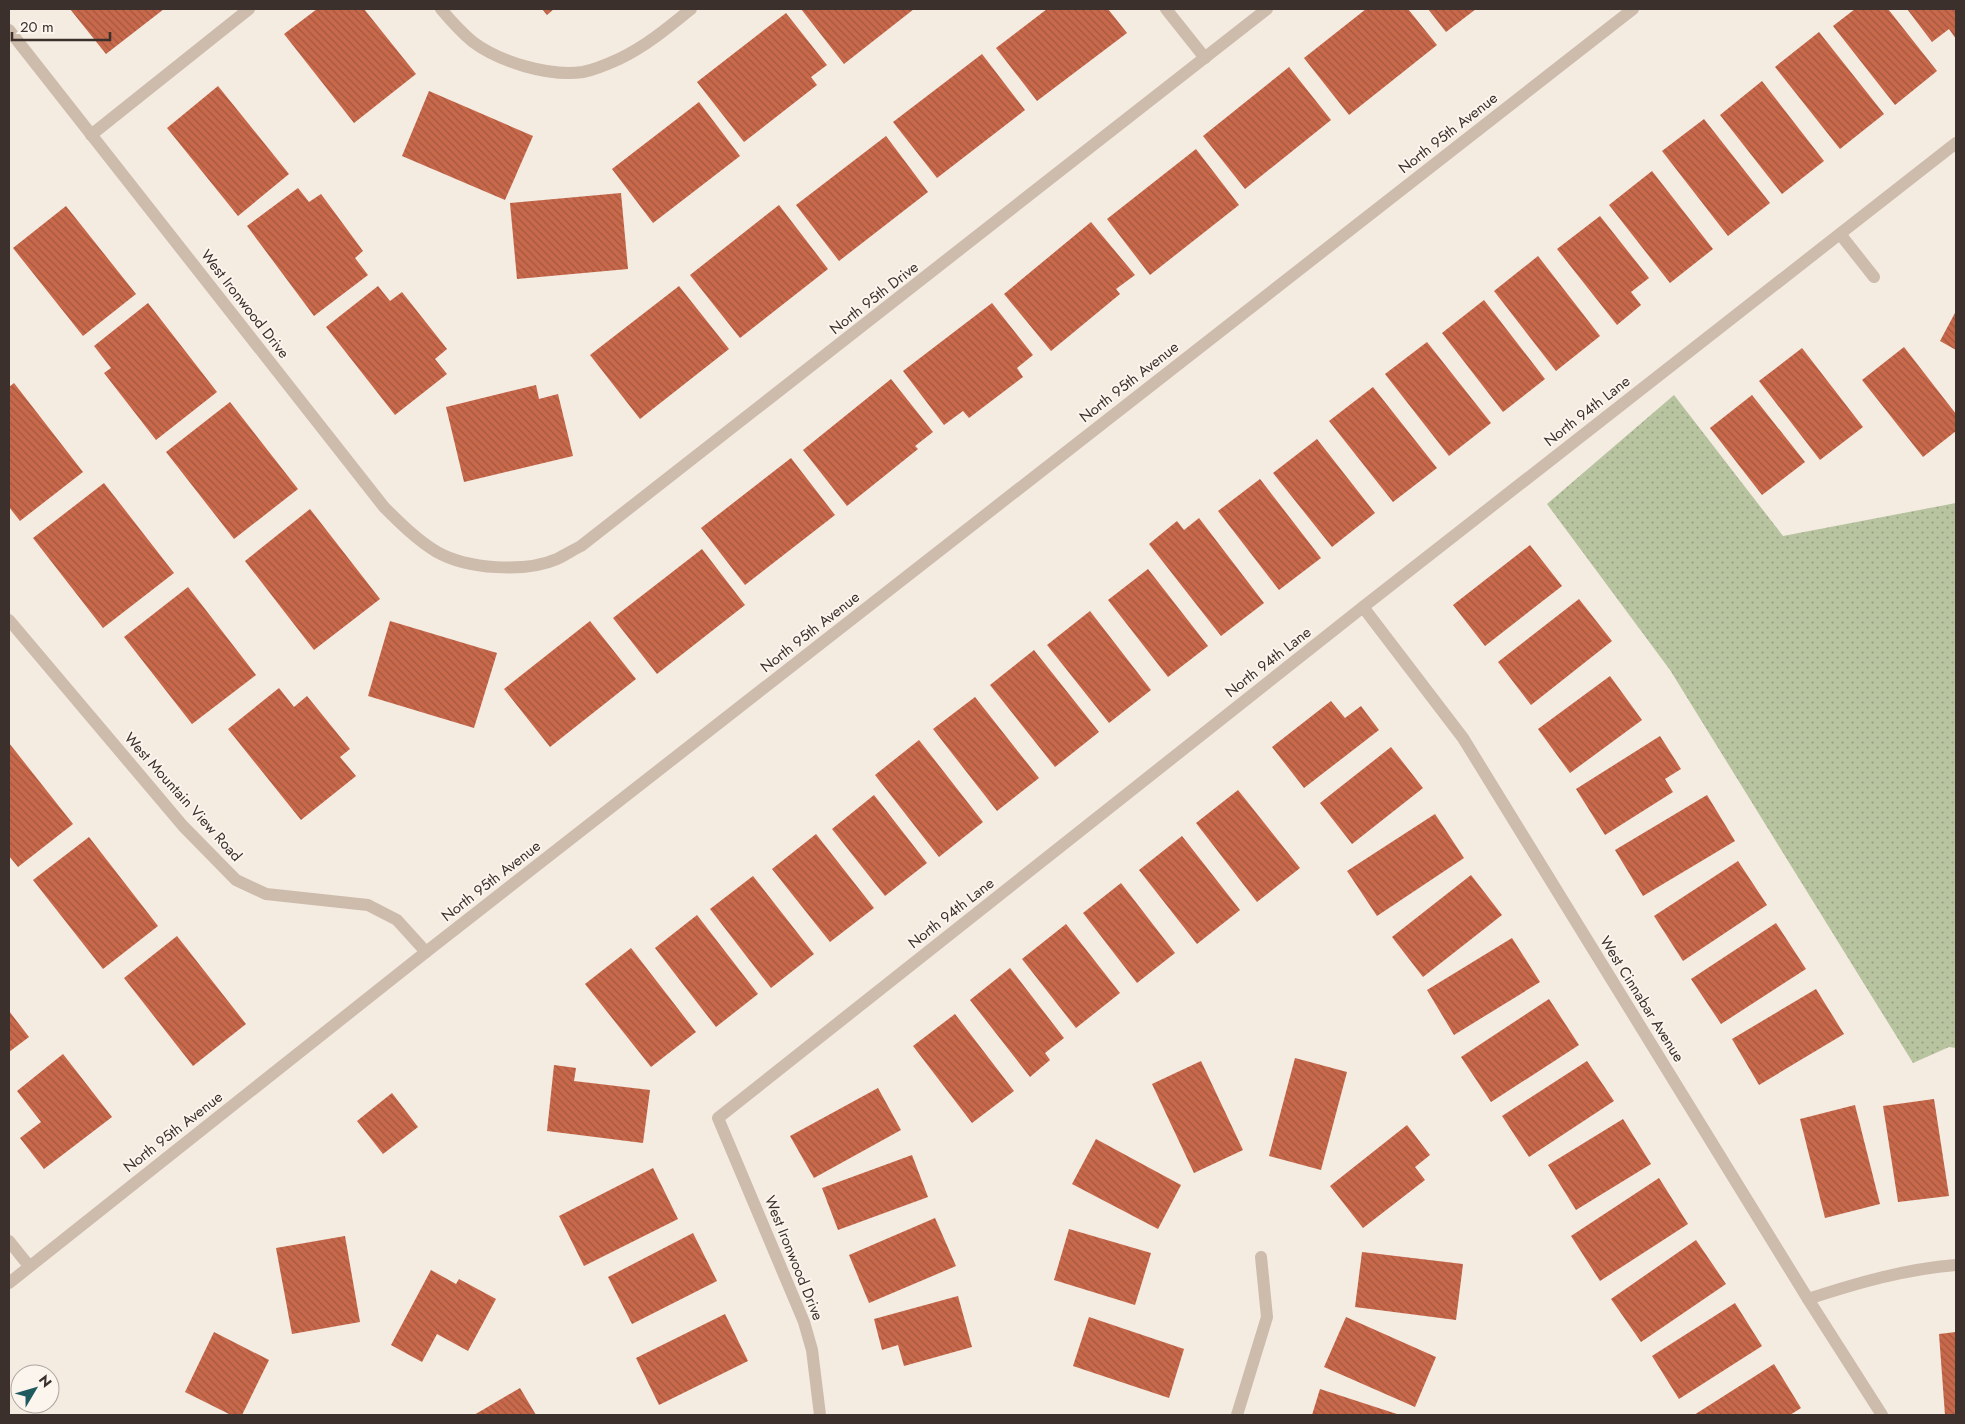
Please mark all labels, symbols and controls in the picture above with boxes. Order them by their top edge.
scale bar [12,10,110,42]
text: 20 m [20,16,54,38]
street label: North 95th Avenue [1394,87,1503,179]
street label: West Ironwood Drive [195,245,295,363]
street label: North 95th Drive [825,256,923,340]
street label: North 95th Avenue [1075,336,1184,428]
street label: North 94th Lane [1539,370,1635,452]
street label: North 95th Avenue [756,586,865,678]
street label: North 94th Lane [1220,621,1316,703]
street label: West Mountain View Road [119,728,247,866]
street label: North 95th Avenue [437,835,546,927]
street label: North 94th Lane [903,872,999,954]
street label: West Cinnabar Avenue [1594,932,1690,1066]
street label: North 95th Avenue [119,1086,228,1178]
street label: West Ironwood Drive [759,1192,829,1324]
north arrow [10,1364,60,1414]
text: N [34,1370,57,1392]

